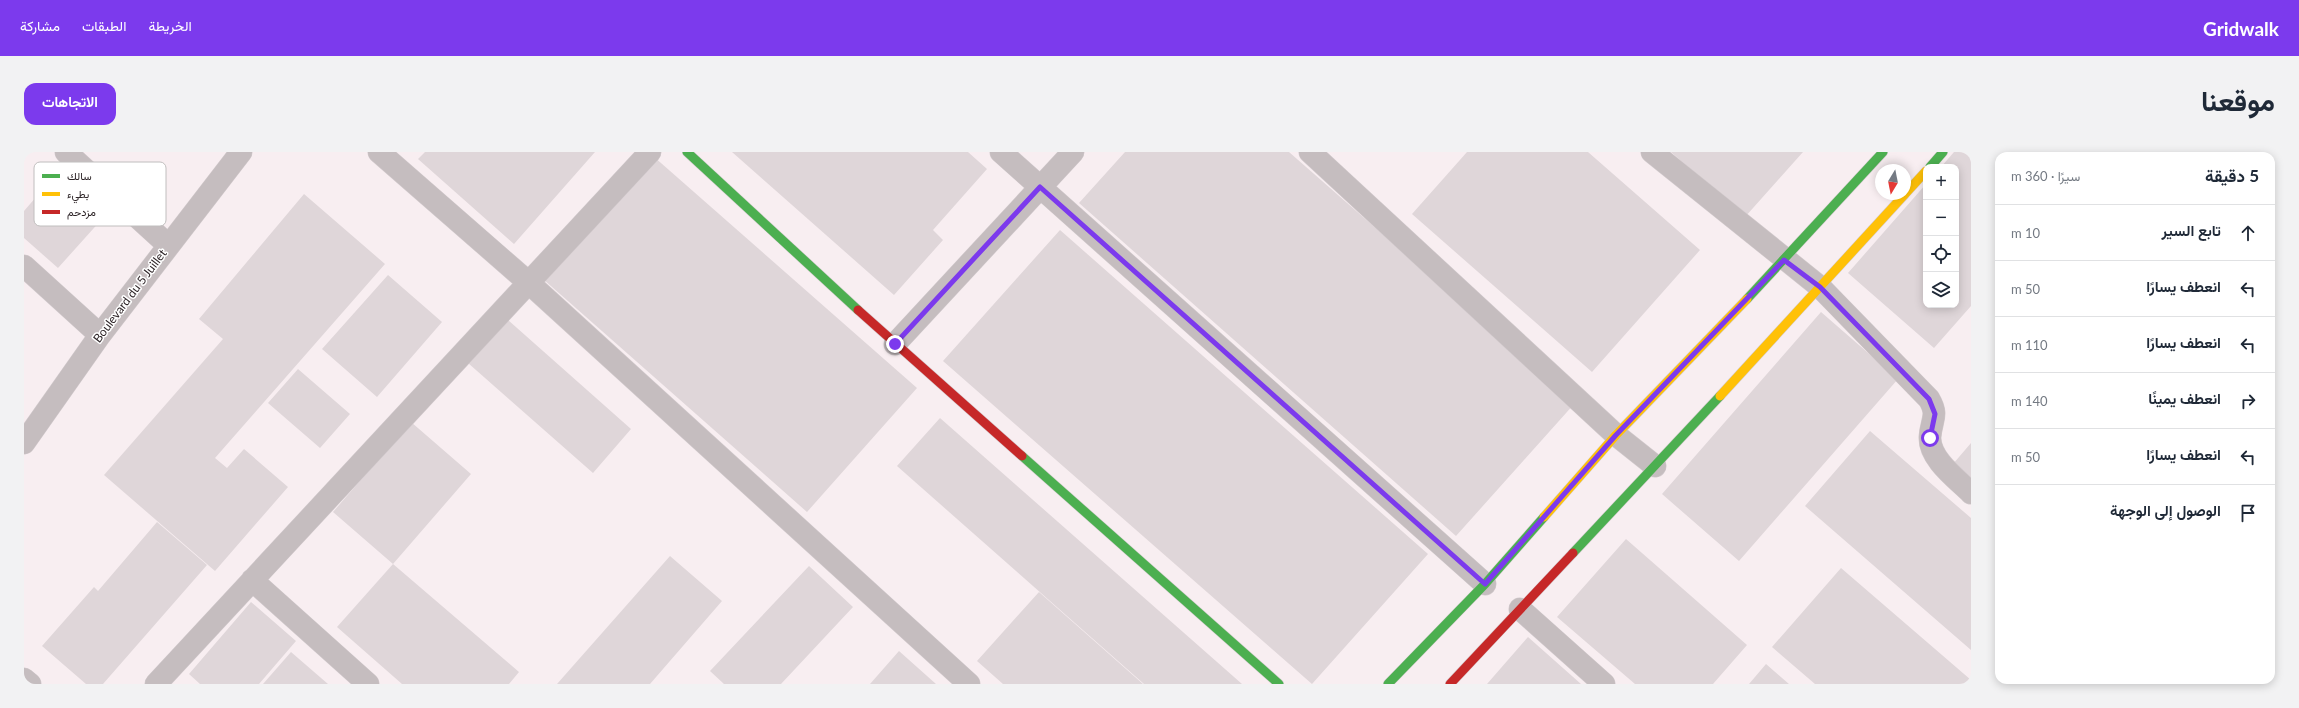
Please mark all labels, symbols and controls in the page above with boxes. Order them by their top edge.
text: مشاركة [20,17,60,34]
text: الطبقات [82,17,126,34]
text: الخريطة [148,17,192,34]
text: Gridwalk [2203,17,2279,40]
button: الاتجاهات [24,83,116,125]
text: موقعنا [2201,83,2275,117]
legend [34,162,166,226]
north arrow [1875,164,1911,200]
map controls [1923,164,1959,308]
button: + [1923,164,1959,200]
text: 5 دقيقة [2205,165,2259,186]
text: سيرًا · 360 m [2011,168,2080,184]
text: سالك [67,169,92,182]
text: بطيء [67,187,89,204]
button: − [1923,200,1959,236]
text: مزدحم [67,205,96,220]
text: تابع السير [2161,221,2221,239]
icon: ahead [2237,222,2259,244]
text: 10 m [2011,225,2040,241]
button: locate [1923,236,1959,272]
street label: Boulevard du 5 Juillet [90,245,170,345]
button: layers [1923,272,1959,308]
text: انعطف يسارًا [2146,277,2221,295]
icon: left [2237,278,2259,300]
text: 50 m [2011,281,2040,297]
text: انعطف يسارًا [2146,333,2221,351]
icon: left [2237,334,2259,356]
route end [886,335,904,353]
text: 110 m [2011,337,2048,353]
text: انعطف يمينًا [2148,389,2221,407]
icon: right [2237,390,2259,412]
text: 140 m [2011,393,2048,409]
route start [1921,429,1939,447]
text: انعطف يسارًا [2146,445,2221,463]
icon: left [2237,446,2259,468]
text: 50 m [2011,449,2040,465]
text: الوصول إلى الوجهة [2110,501,2221,519]
icon: arrive [2237,502,2259,524]

